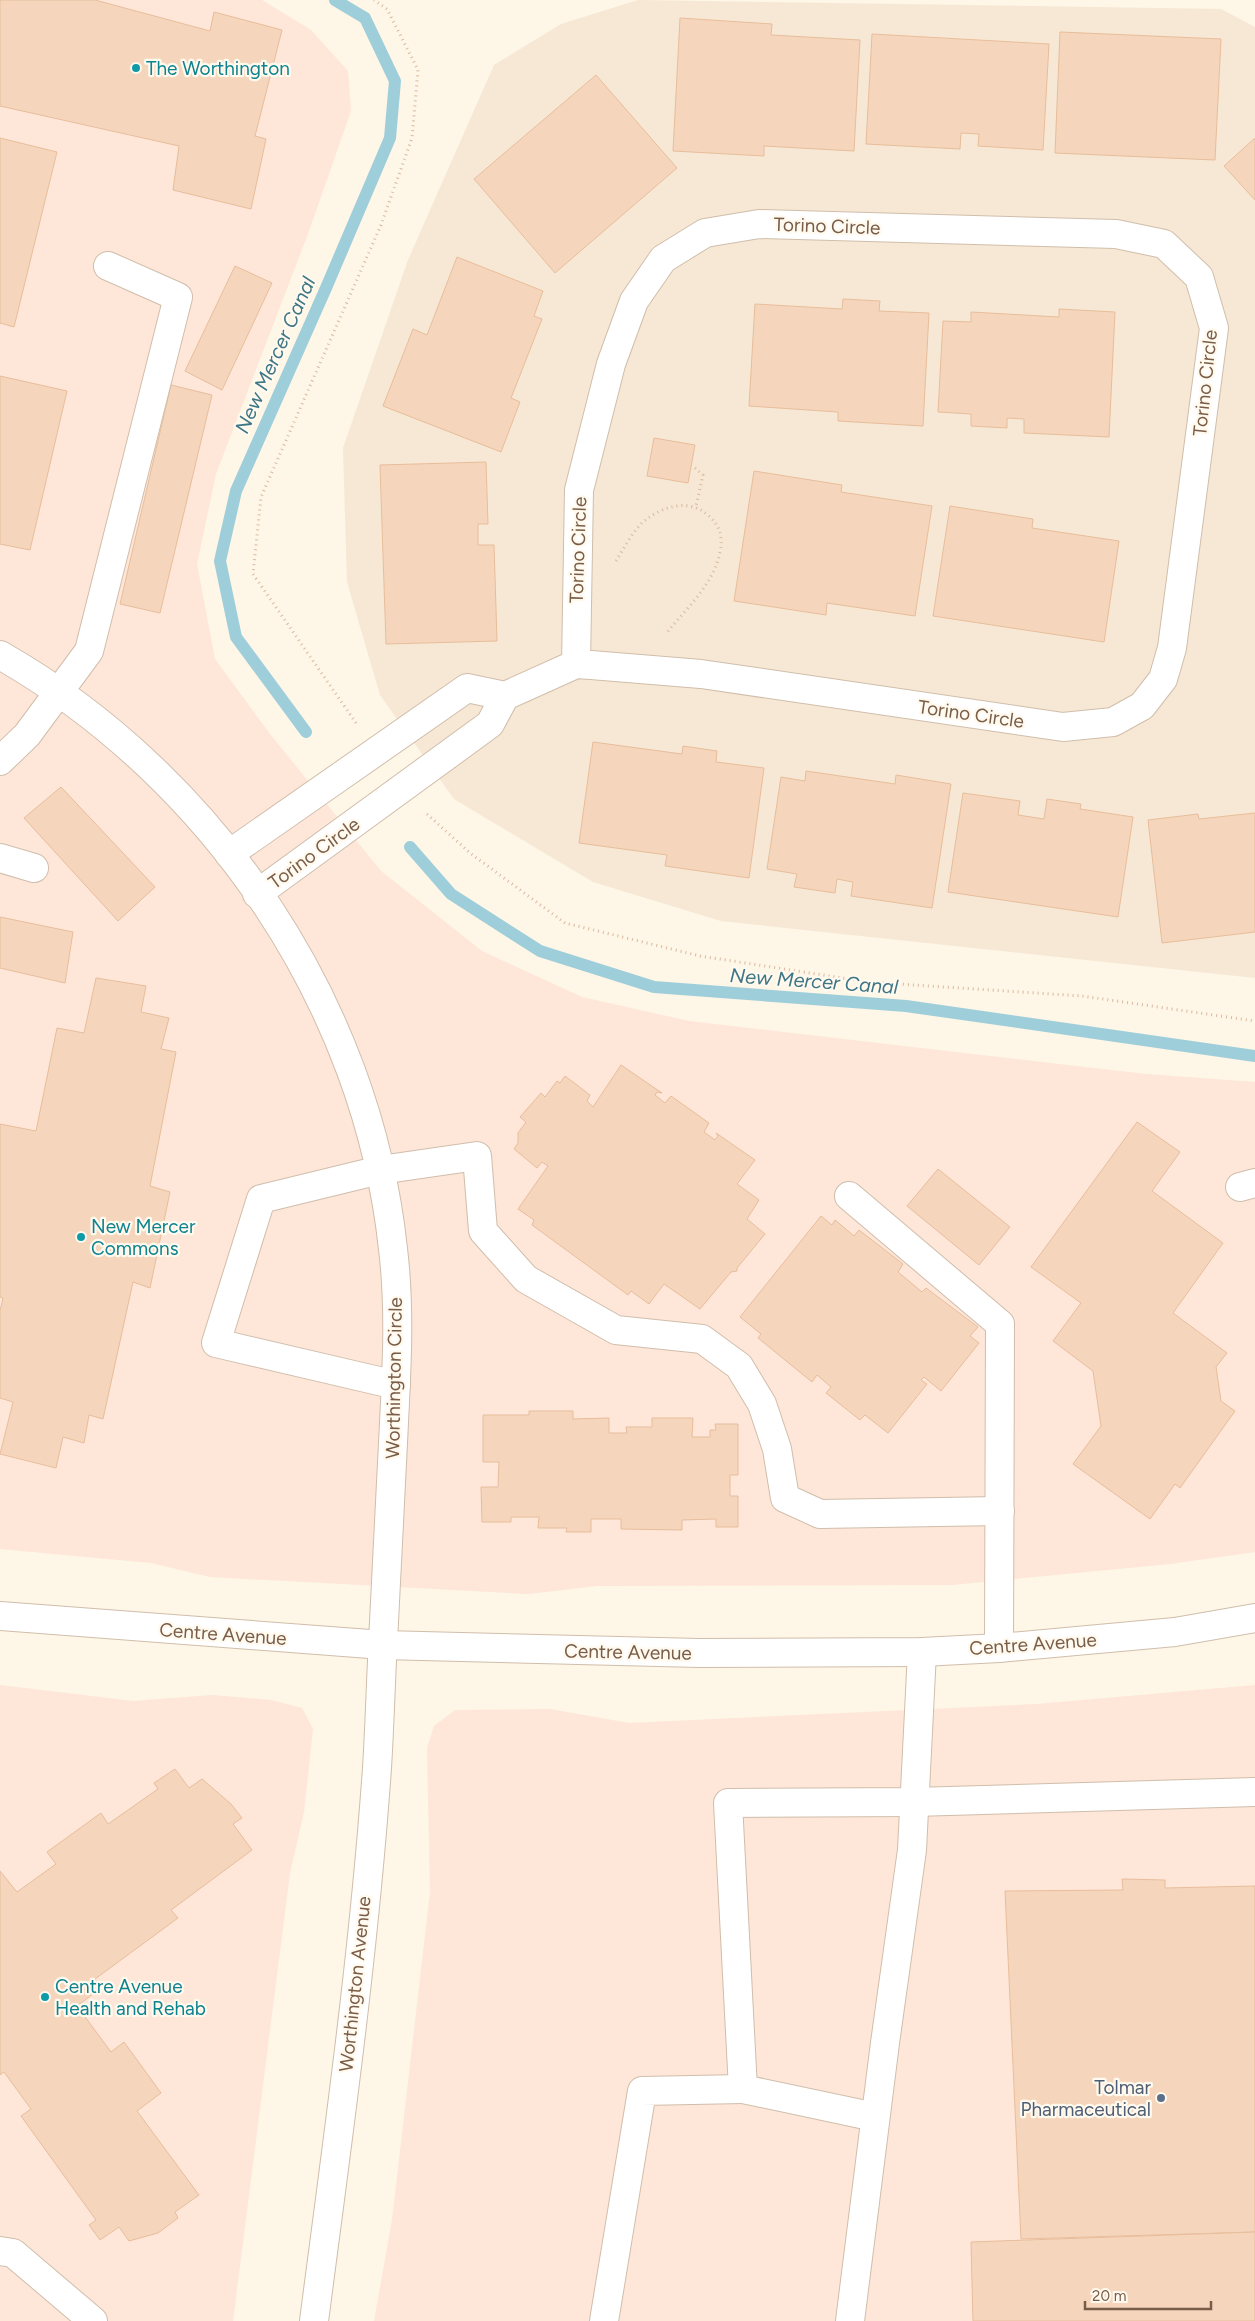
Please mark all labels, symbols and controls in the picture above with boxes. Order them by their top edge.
place label: The Worthington [146,57,290,80]
marker: The Worthington [130,62,142,74]
street label: Torino Circle [773,213,881,239]
water label: New Mercer Canal [230,273,321,437]
street label: Torino Circle [1188,329,1222,437]
street label: Torino Circle [565,496,591,604]
street label: Torino Circle [916,695,1026,733]
street label: Torino Circle [264,812,364,894]
water label: New Mercer Canal [729,963,900,999]
place label: New Mercer Commons [91,1215,196,1260]
marker: New Mercer Commons [75,1231,87,1243]
street label: Worthington Circle [381,1297,407,1459]
street label: Centre Avenue [159,1618,287,1650]
street label: Centre Avenue [969,1628,1097,1660]
street label: Centre Avenue [564,1639,692,1665]
street label: Worthington Avenue [334,1895,376,2073]
place label: Centre Avenue Health and Rehab [55,1975,206,2020]
marker: Centre Avenue Health and Rehab [39,1991,51,2003]
place label: Tolmar Pharmaceutical [1020,2076,1152,2121]
marker: Tolmar Pharmaceutical [1155,2092,1167,2104]
scale bar [1085,2278,1211,2310]
text: 20 m [1092,2287,1126,2305]

